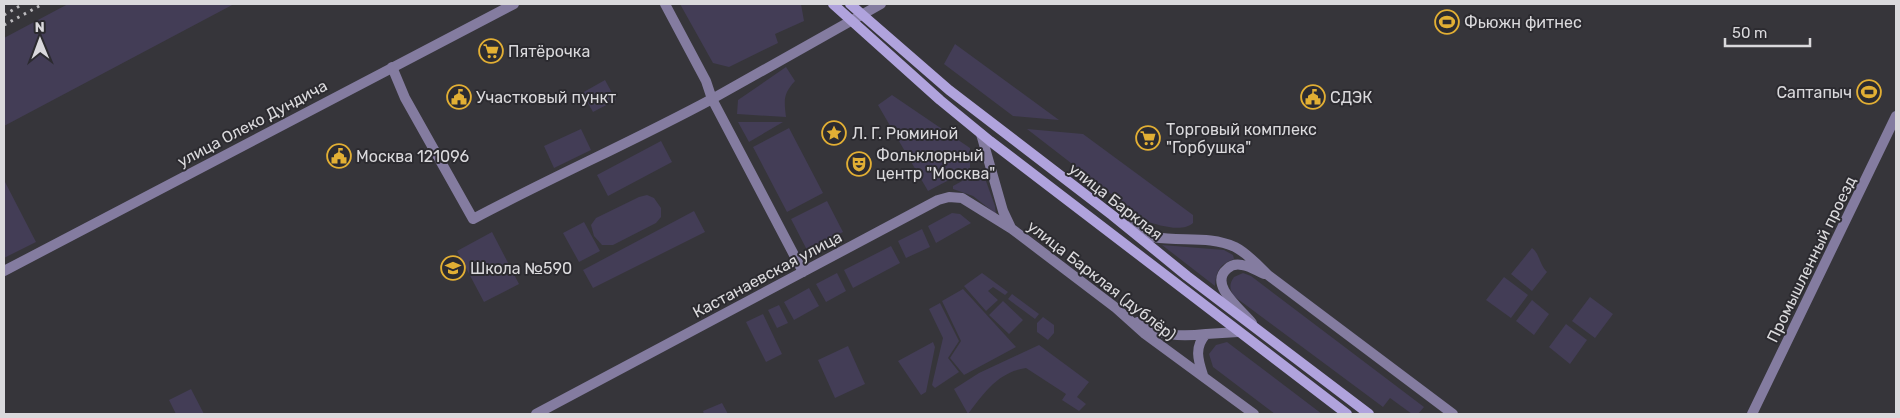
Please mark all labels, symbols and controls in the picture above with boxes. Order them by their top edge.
sports icon: Фьюжн фитнес [1434,9,1460,35]
place label: Фьюжн фитнес [1464,13,1582,32]
north arrow [15,15,65,65]
scale bar [1725,15,1810,47]
text: N [35,19,45,36]
text: 50 m [1732,24,1767,42]
supermarket icon: Пятёрочка [478,38,504,64]
place label: Пятёрочка [508,42,590,61]
street label: улица Олеко Дундича [174,76,330,171]
sports icon: Саптапыч [1856,79,1882,105]
place label: Саптапыч [1776,83,1852,102]
public building icon: Участковый пункт [446,84,472,110]
public building icon: СДЭК [1300,84,1326,110]
place label: Участковый пункт [476,88,616,107]
place label: СДЭК [1330,88,1372,107]
place icon: Л. Г. Рюминой [821,120,847,146]
place label: Торговый комплекс "Горбушка" [1166,120,1317,157]
place label: Л. Г. Рюминой [852,124,958,143]
supermarket icon: Торговый комплекс "Горбушка" [1135,125,1161,151]
public building icon: Москва 121096 [326,143,352,169]
place label: Фольклорный центр "Москва" [876,146,995,183]
place label: Москва 121096 [356,147,470,166]
theatre icon: Фольклорный центр "Москва" [846,151,872,177]
street label: улица Барклая [1065,159,1166,244]
street label: Промышленный проезд [1763,173,1860,345]
street label: улица Барклая (дублёр) [1024,216,1180,344]
street label: Кастанаевская улица [689,227,845,322]
school or university icon: Школа №590 [440,255,466,281]
place label: Школа №590 [470,259,572,278]

